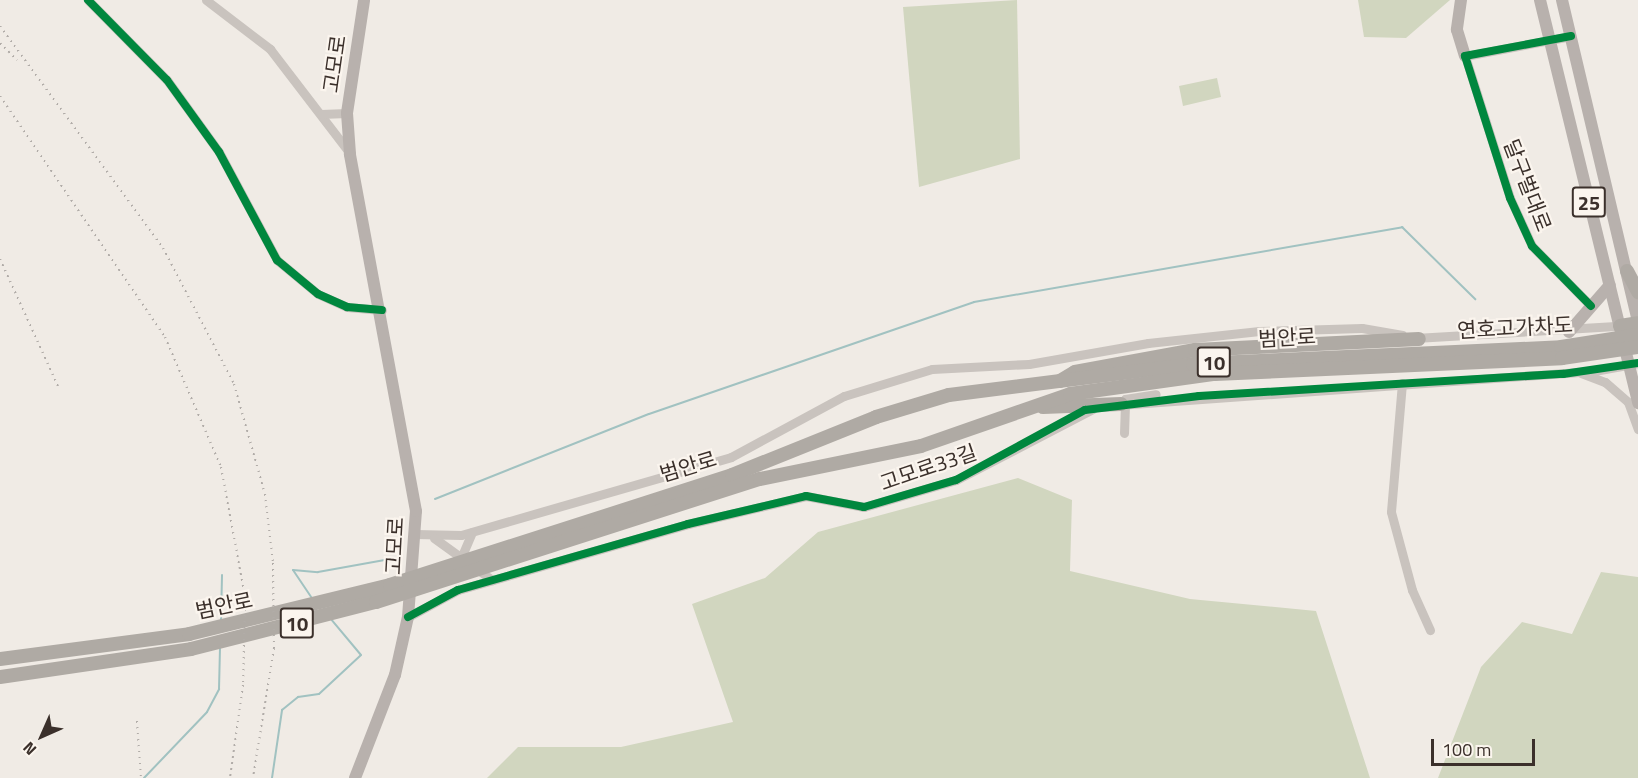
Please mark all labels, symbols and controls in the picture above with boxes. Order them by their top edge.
street label: 고모로 [317,34,351,94]
street label: 달구벌대로 [1499,135,1557,235]
road number: 25 [1571,185,1607,219]
street label: 연호고가차도 [1456,311,1574,343]
street label: 범안로 [1257,323,1317,351]
road number: 10 [1196,345,1232,379]
street label: 고모로33길 [876,439,980,495]
street label: 범안로 [657,445,719,487]
street label: 고모로 [380,516,408,576]
street label: 범안로 [193,587,255,623]
road number: 10 [279,606,315,640]
north arrow [12,706,72,766]
scale bar [1434,727,1538,765]
text: N [17,736,42,761]
text: 100 m [1442,736,1491,763]

